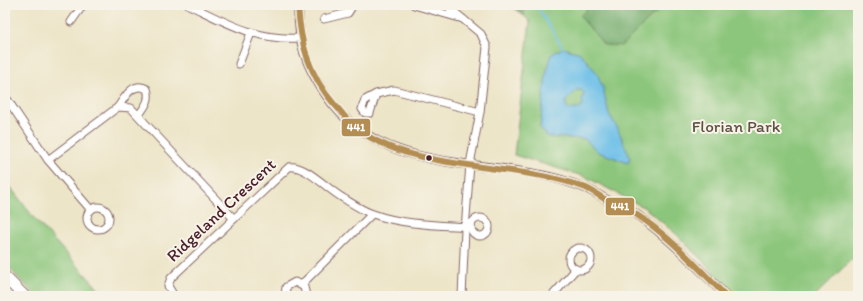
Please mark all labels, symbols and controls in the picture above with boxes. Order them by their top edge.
park label: Florian Park [692,116,781,136]
line badge: 441 [341,118,371,137]
text: 441 [347,121,366,134]
unlabelled marker [424,153,434,163]
street label: Ridgeland Crescent [162,154,280,266]
line badge: 441 [605,197,635,216]
text: 441 [611,200,630,213]

